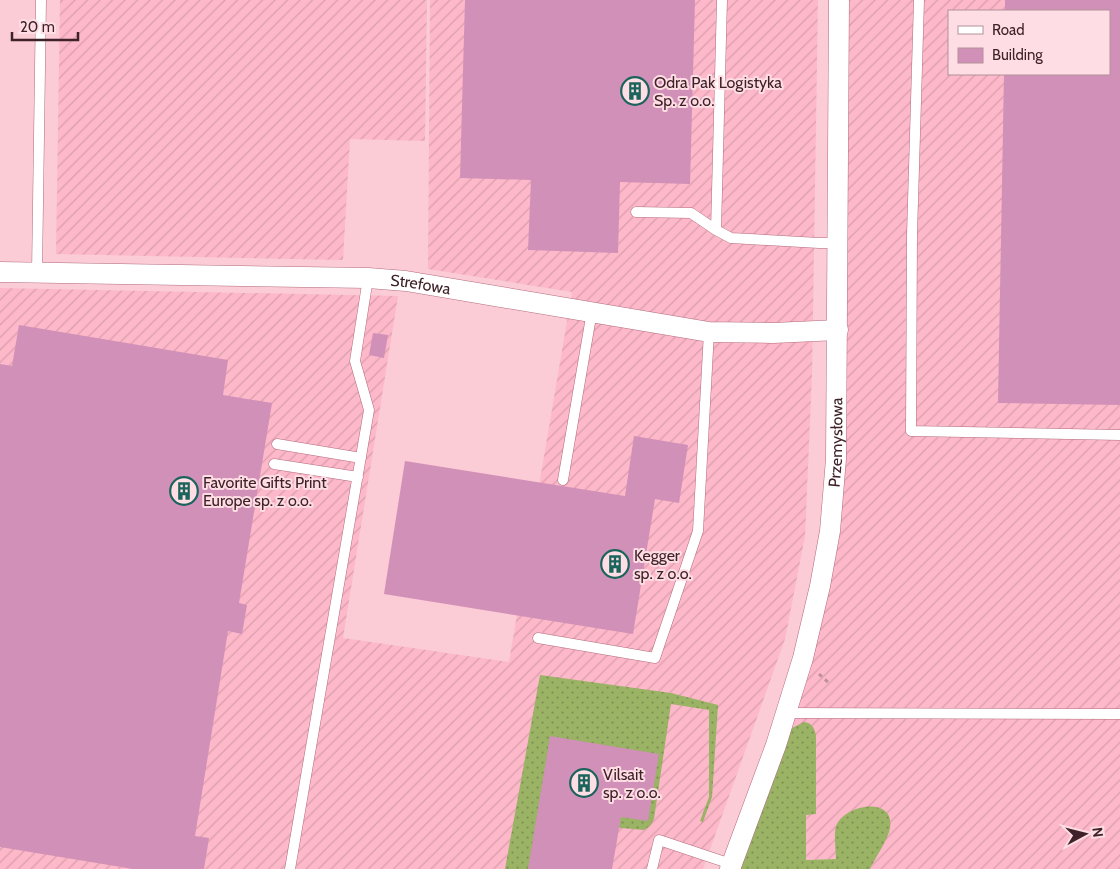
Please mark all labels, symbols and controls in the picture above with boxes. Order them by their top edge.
scale bar [12,10,79,42]
legend [948,10,1110,75]
text: 20 m [20,18,55,36]
text: Road [992,21,1025,39]
text: Building [992,46,1043,64]
place label: Odra Pak Logistyka Sp. z o.o. [654,73,782,110]
building icon: Odra Pak Logistyka Sp. z o.o. [620,76,650,106]
street label: Strefowa [390,270,452,298]
street label: Przemysłowa [824,397,846,488]
place label: Favorite Gifts Print Europe sp. z o.o. [203,473,327,510]
building icon: Favorite Gifts Print Europe sp. z o.o. [169,476,199,506]
place label: Kegger sp. z o.o. [634,546,692,583]
building icon: Kegger sp. z o.o. [600,549,630,579]
place label: Vilsait sp. z o.o. [603,765,661,802]
building icon: Vilsait sp. z o.o. [569,768,599,798]
north arrow [1060,809,1110,859]
text: N [1088,826,1107,838]

